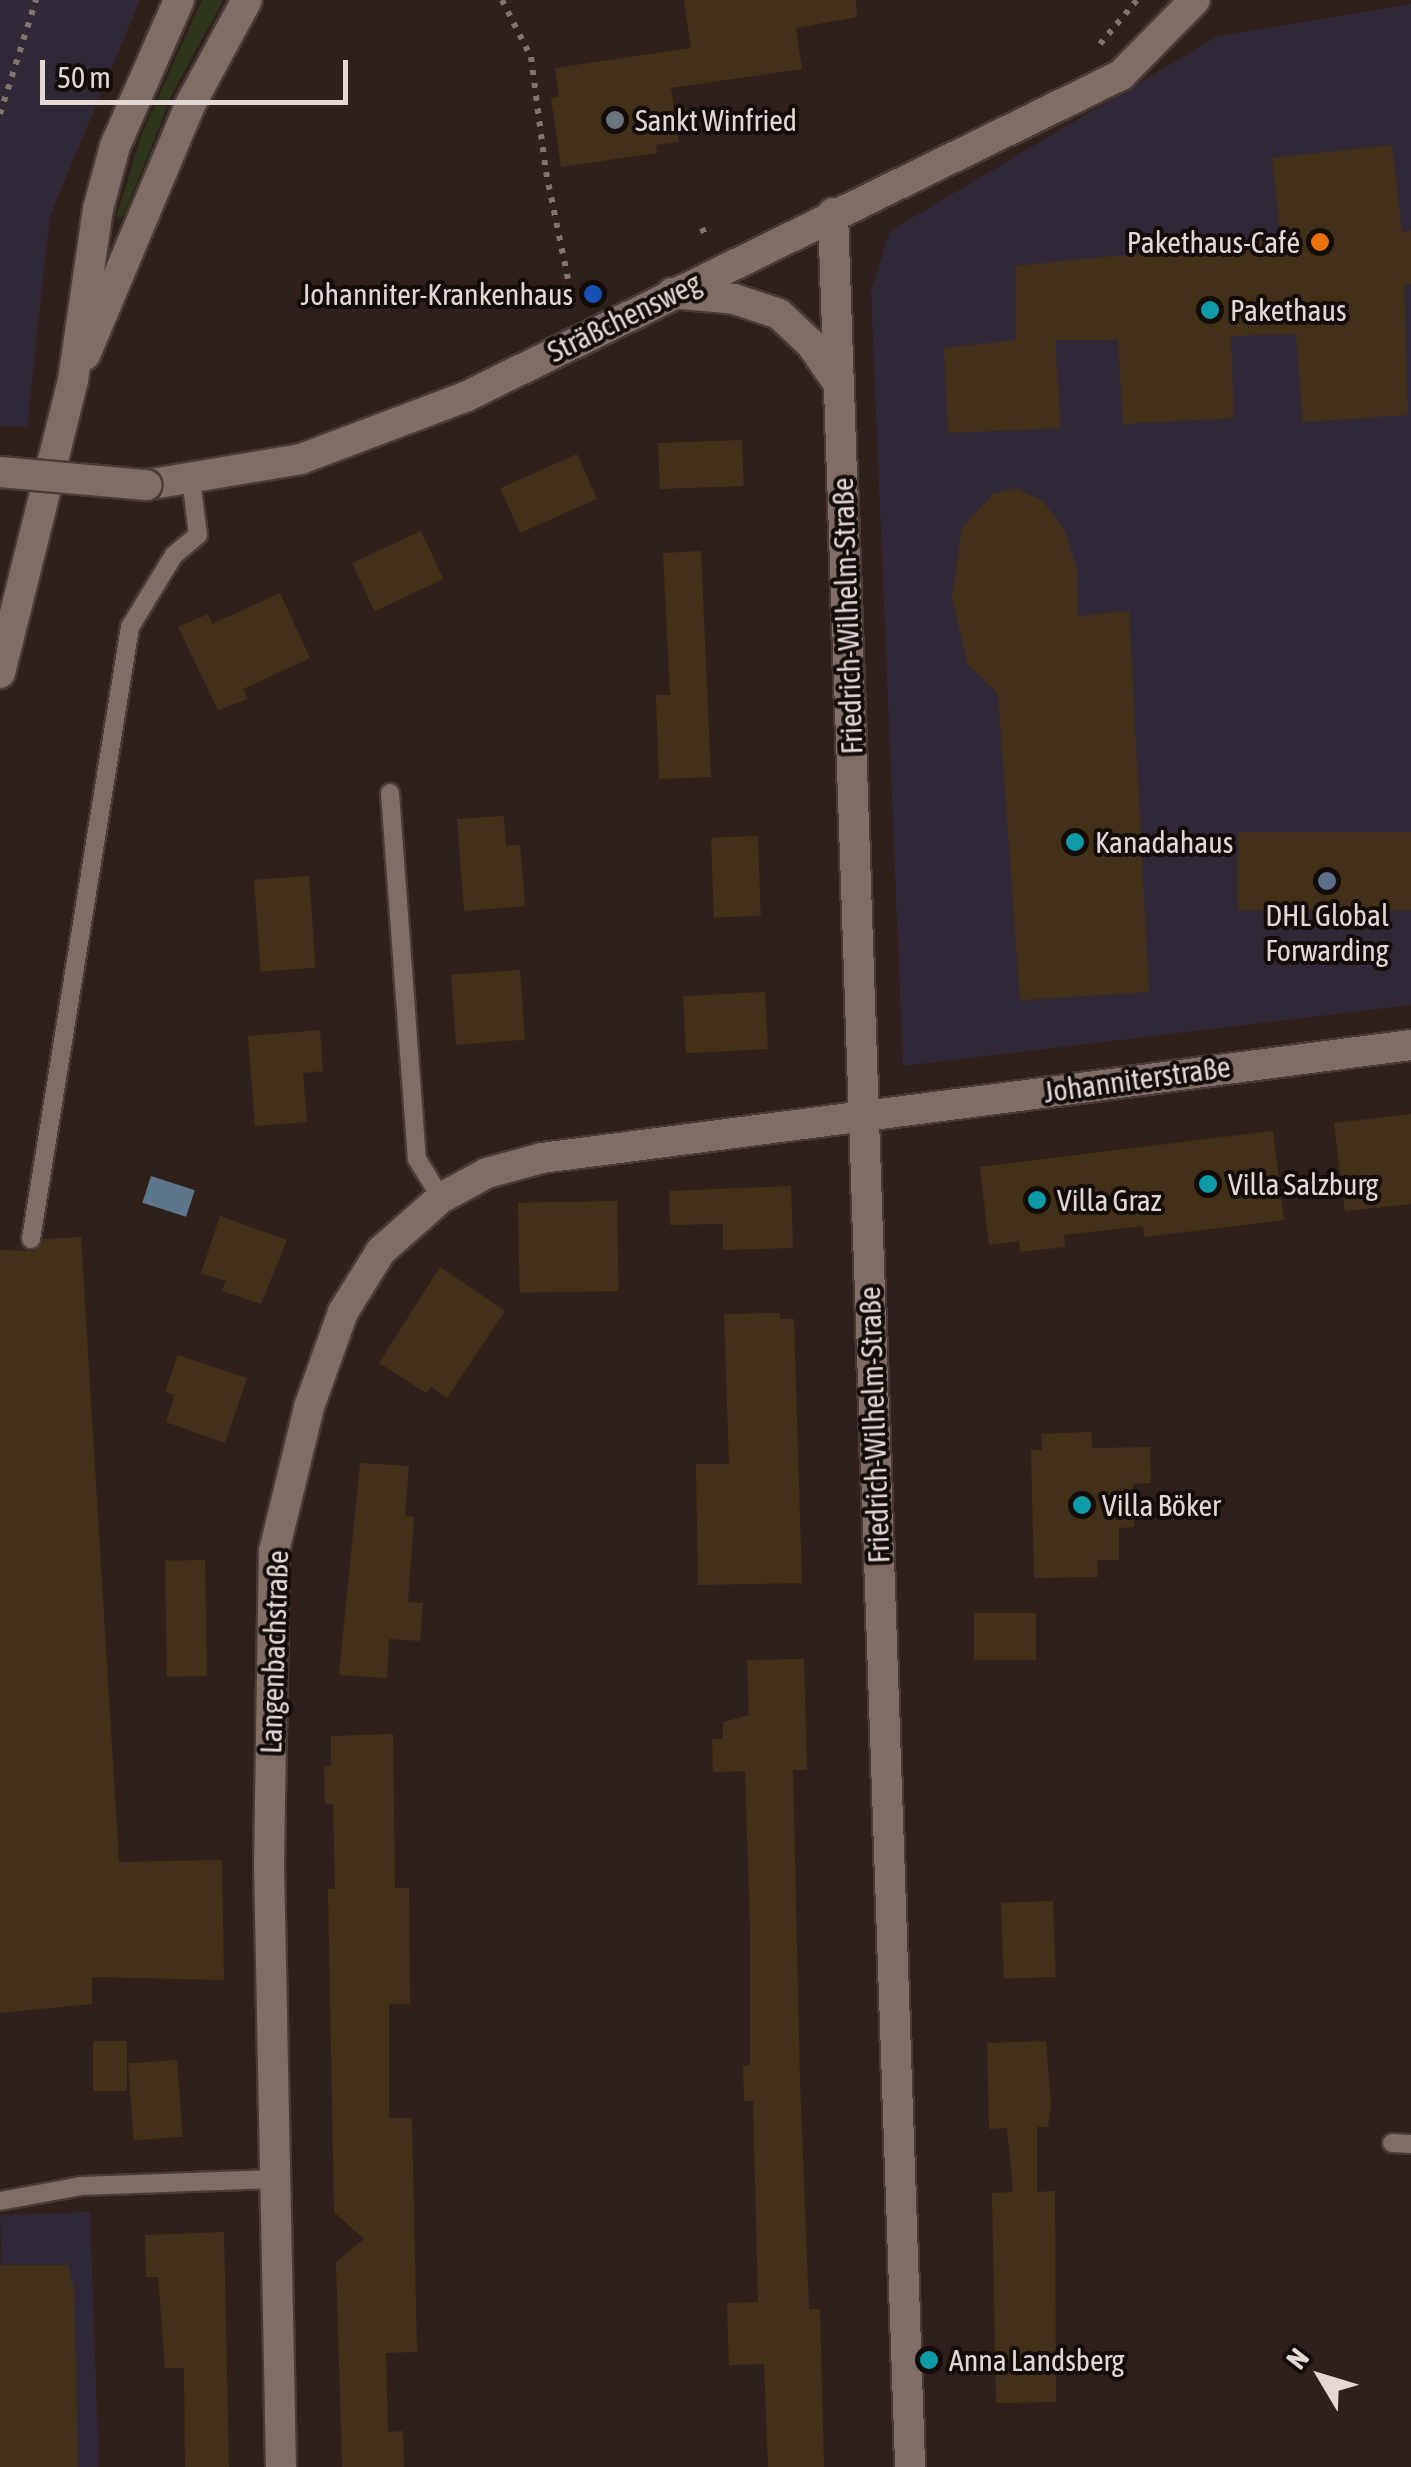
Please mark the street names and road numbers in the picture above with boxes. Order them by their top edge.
street label: Sträßchensweg [541,264,707,370]
street label: Friedrich-Wilhelm-Straße [824,477,870,755]
street label: Johanniterstraße [1041,1048,1233,1110]
street label: Friedrich-Wilhelm-Straße [851,1286,897,1564]
street label: Langenbachstraße [252,1550,296,1754]

